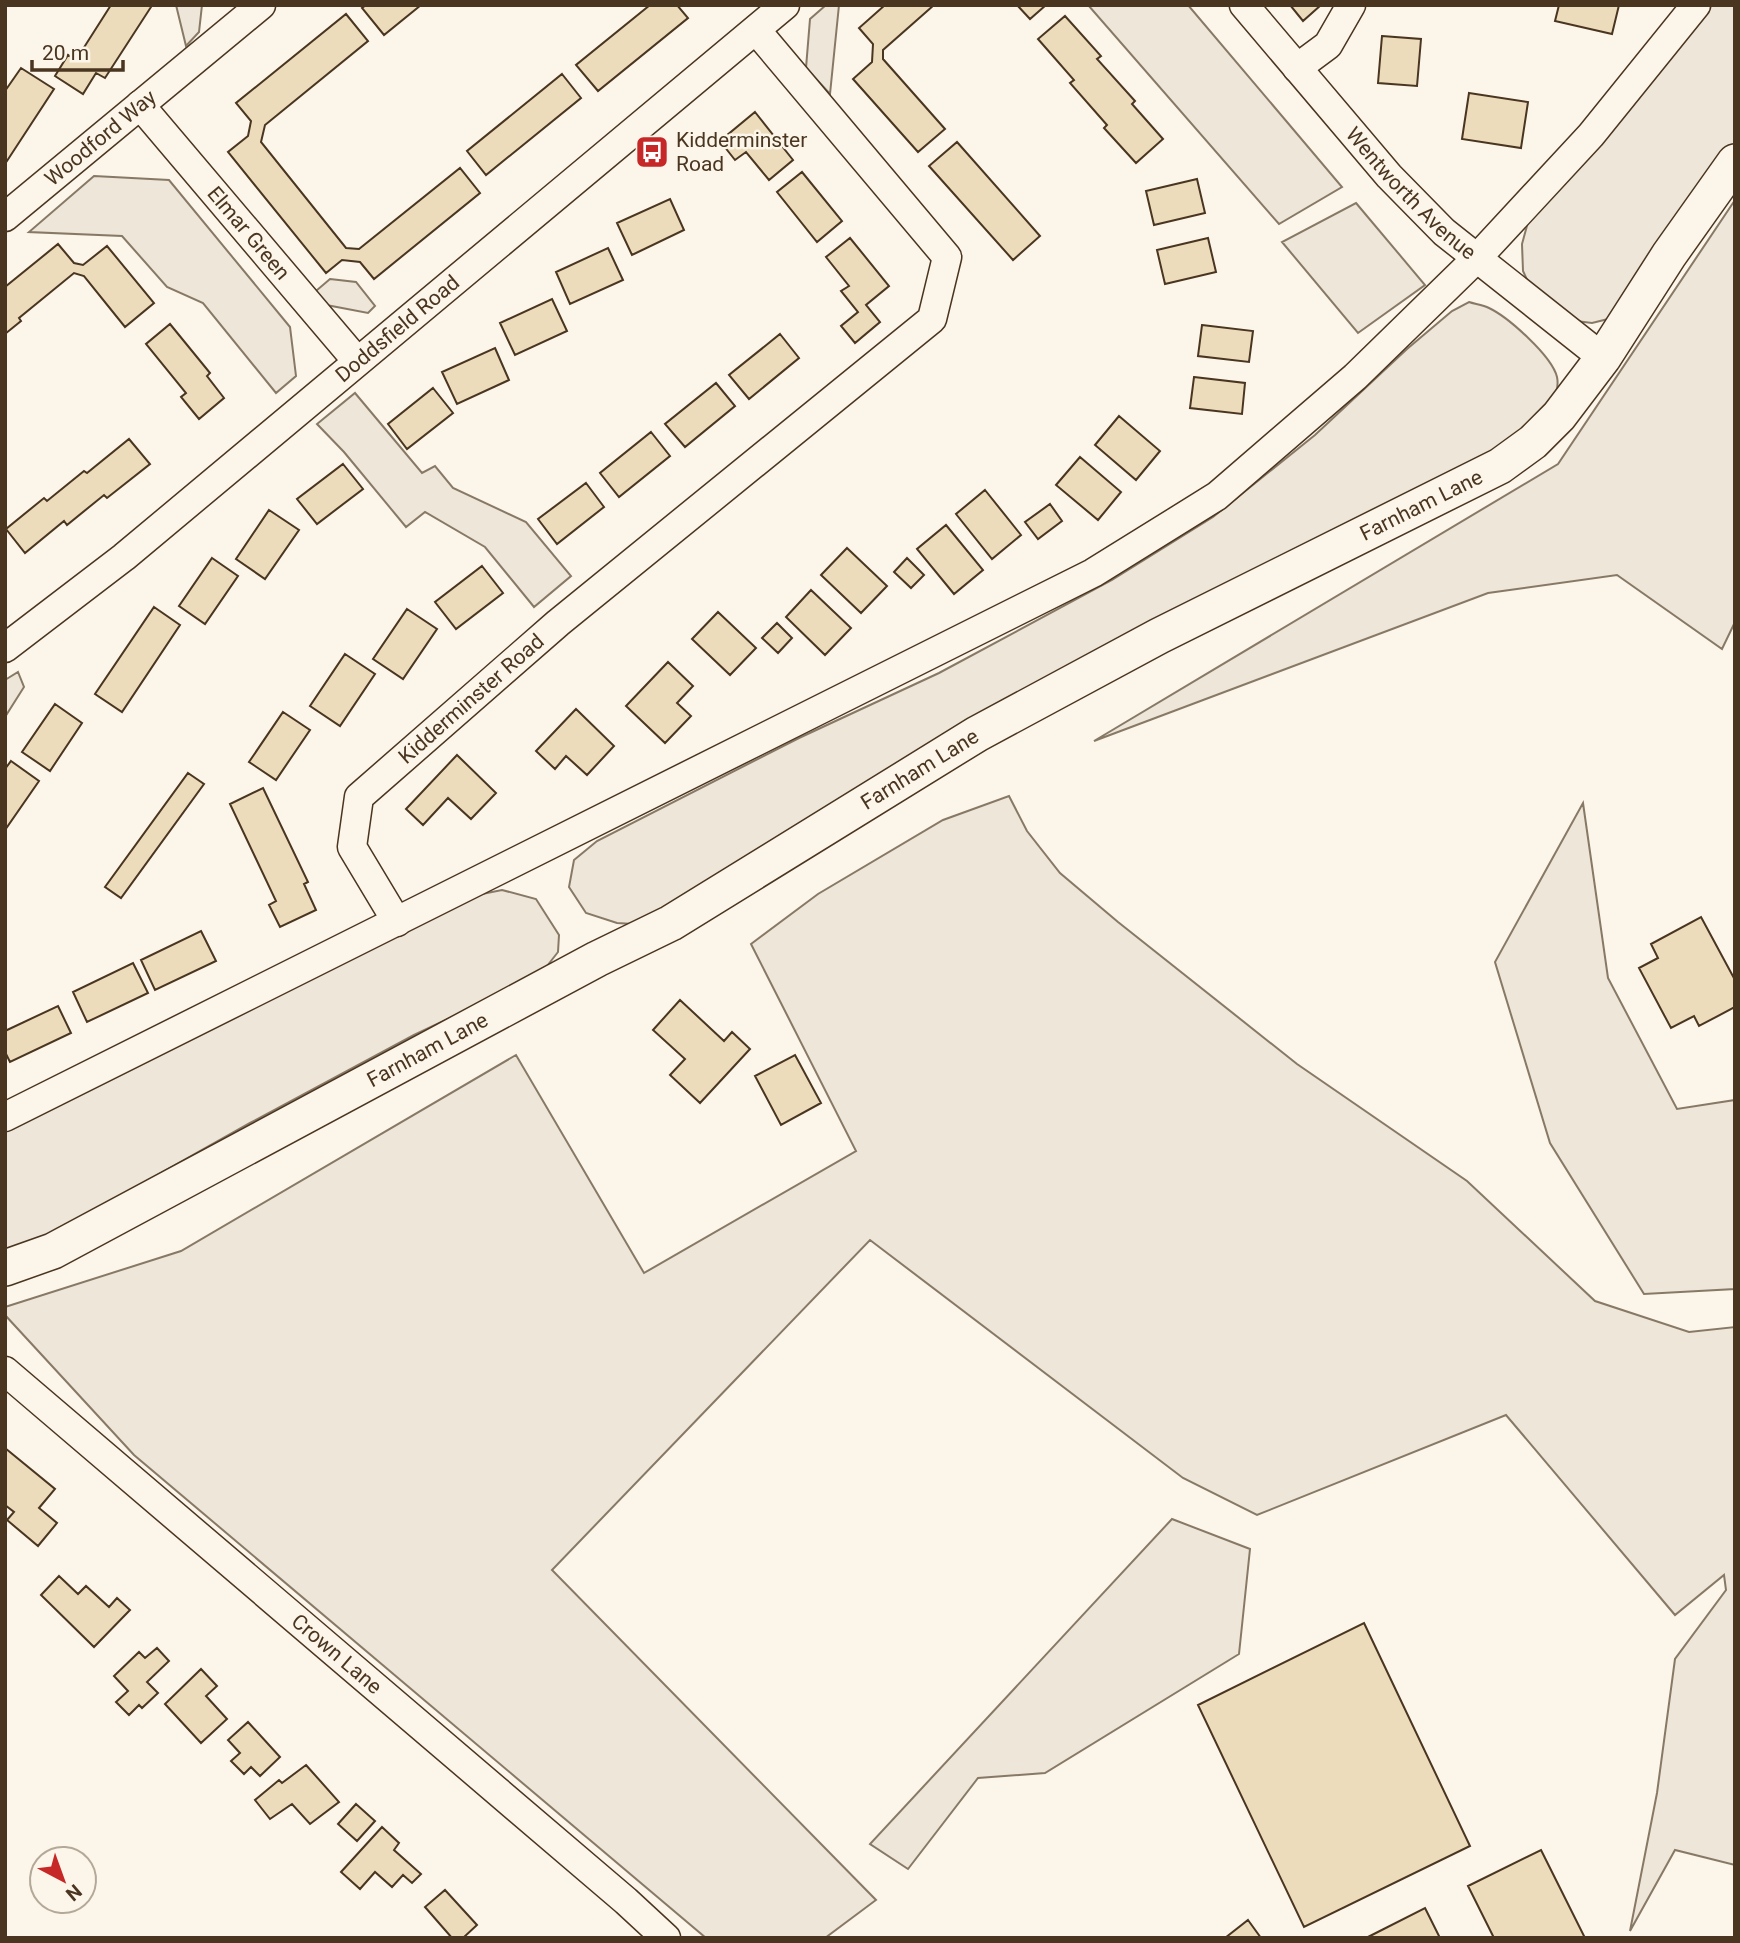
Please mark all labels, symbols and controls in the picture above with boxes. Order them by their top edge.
scale bar [32,28,122,72]
text: 20 m [42,41,89,65]
street label: Woodford Way [40,85,161,191]
street label: Wentworth Avenue [1341,122,1481,264]
place label: Kidderminster Road [676,128,807,176]
bus stop icon: Kidderminster Road [633,133,671,171]
street label: Elmar Green [202,182,295,285]
street label: Doddsfield Road [331,270,464,387]
street label: Farnham Lane [1356,465,1486,546]
street label: Kidderminster Road [394,629,549,769]
street label: Farnham Lane [857,724,983,815]
street label: Farnham Lane [363,1008,492,1092]
street label: Crown Lane [287,1609,387,1699]
north arrow [28,1845,98,1915]
text: N [61,1879,86,1906]

